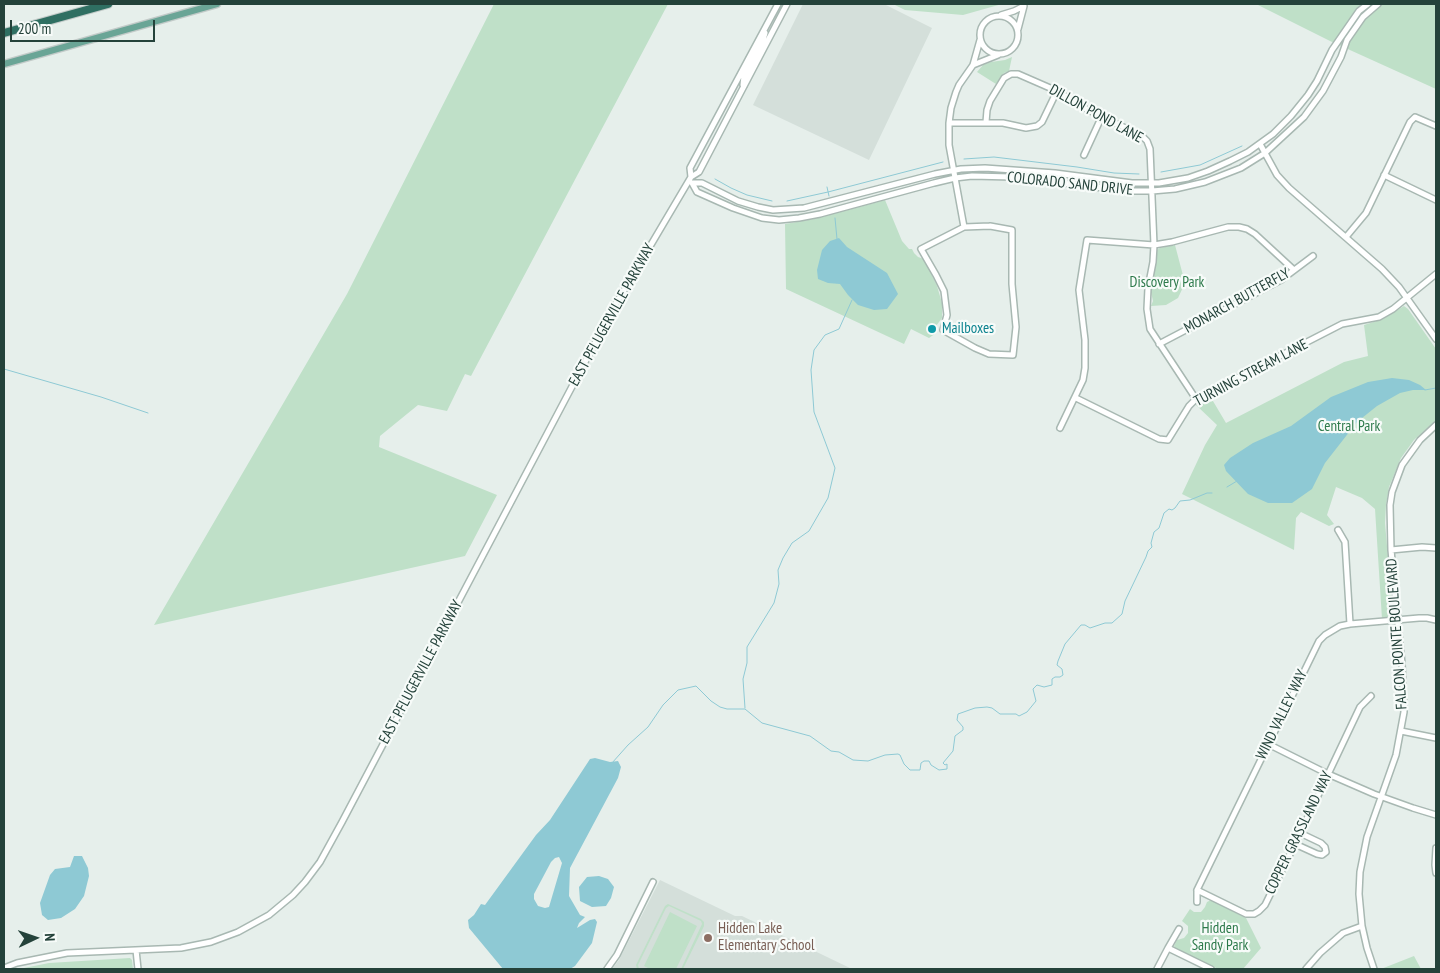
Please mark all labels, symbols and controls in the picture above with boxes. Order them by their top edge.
scale bar [12,10,158,42]
text: 200 m [18,19,51,38]
street label: DILLON POND LANE [1046,81,1146,147]
street label: COLORADO SAND DRIVE [1006,168,1134,200]
street label: EAST PFLUGERVILLE PARKWAY [565,241,659,389]
street label: MONARCH BUTTERFLY [1181,265,1293,337]
park label: Discovery Park [1130,274,1204,292]
place label: Mailboxes [942,320,994,338]
marker: Mailboxes [926,323,938,335]
street label: TURNING STREAM LANE [1191,335,1311,411]
park label: Central Park [1318,418,1380,436]
street label: FALCON POINTE BOULEVARD [1383,558,1411,710]
street label: EAST PFLUGERVILLE PARKWAY [375,597,467,747]
street label: WIND VALLEY WAY [1252,667,1312,763]
street label: COPPER GRASSLAND WAY [1261,769,1337,897]
north arrow [10,913,60,963]
place label: Hidden Lake Elementary School [718,920,815,955]
park label: Hidden Sandy Park [1192,920,1248,955]
marker: Hidden Lake Elementary School [702,932,714,944]
text: N [41,933,59,941]

